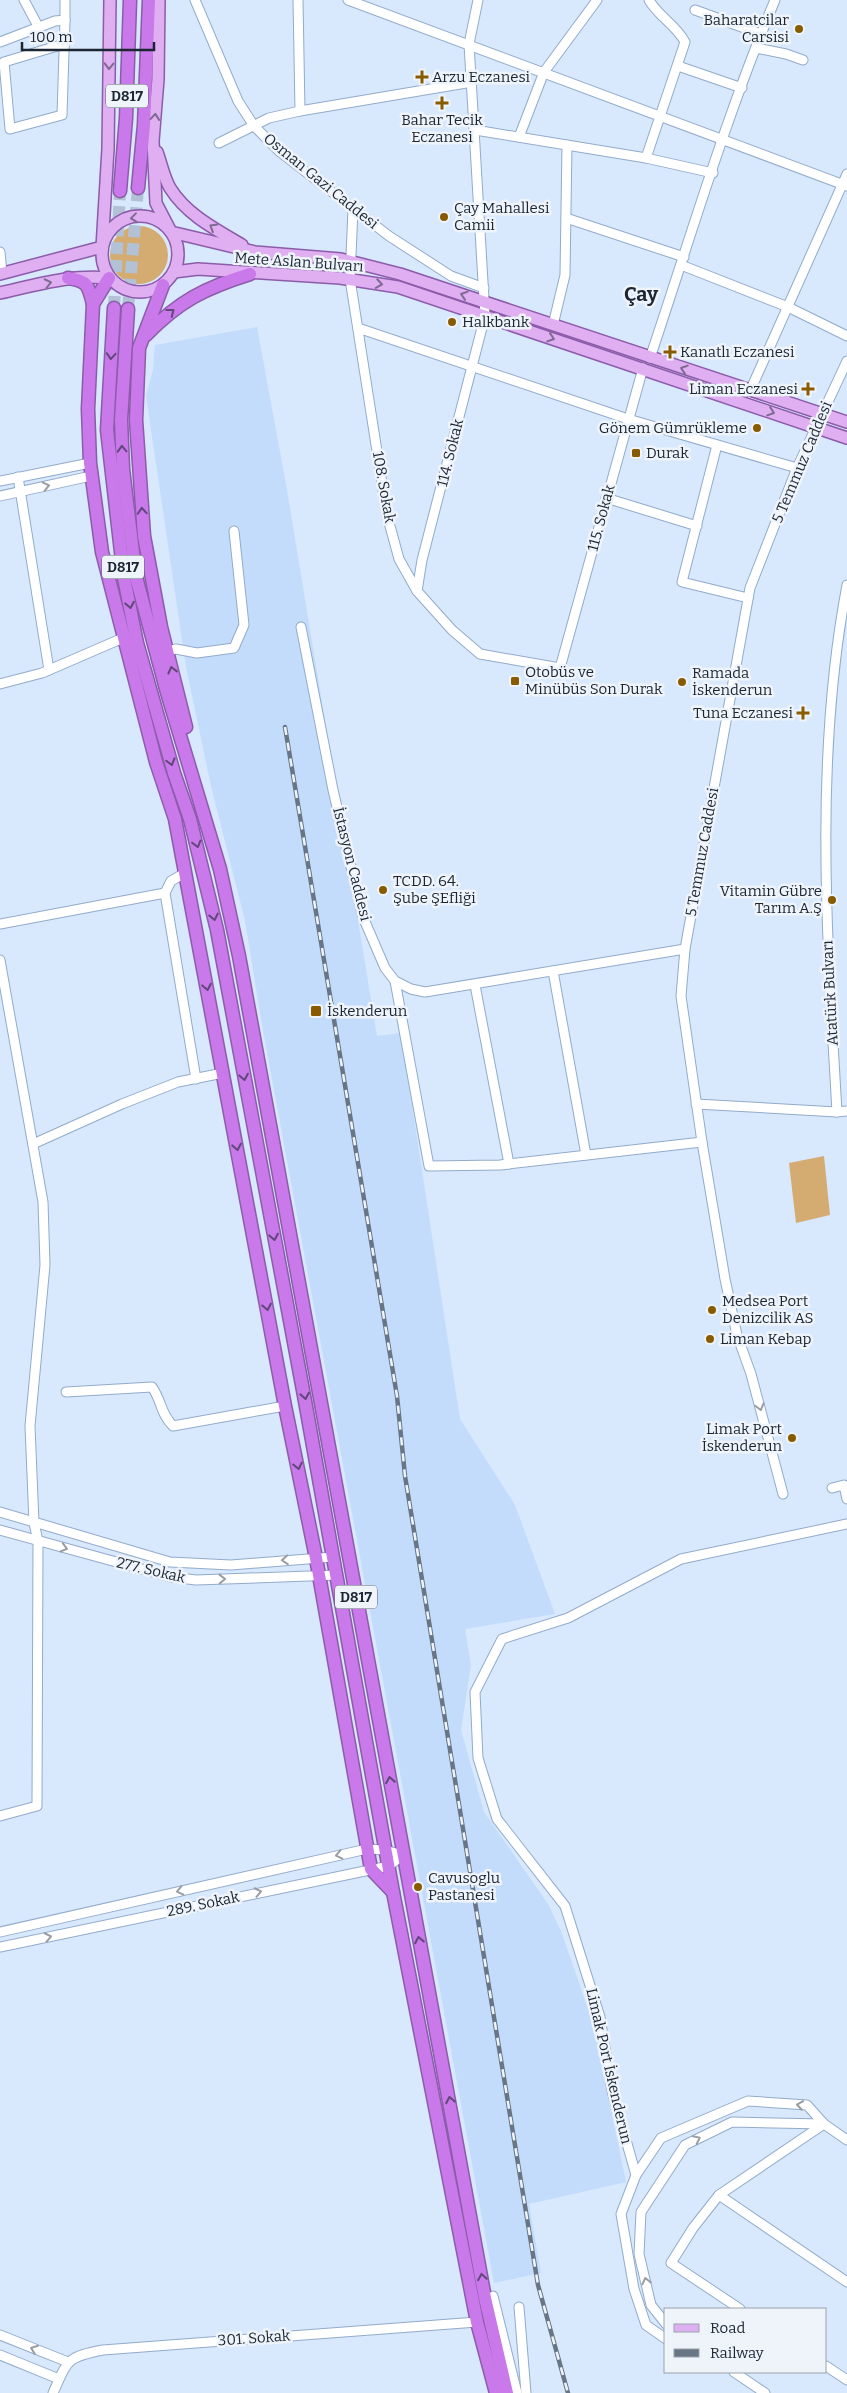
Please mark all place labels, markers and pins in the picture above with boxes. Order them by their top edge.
place label: Baharatcilar Carsisi [703,11,790,46]
marker: Baharatcilar Carsisi [793,23,805,35]
place label: Arzu Eczanesi [432,68,531,86]
marker: Arzu Eczanesi [416,71,428,83]
marker: Bahar Tecik Eczanesi [436,97,448,109]
place label: Bahar Tecik Eczanesi [401,111,483,146]
place label: Çay Mahallesi Camii [454,199,550,234]
marker: Çay Mahallesi Camii [438,211,450,223]
place label: Halkbank [462,313,530,331]
marker: Halkbank [446,316,458,328]
place label: Kanatlı Eczanesi [680,343,795,361]
marker: Kanatlı Eczanesi [664,346,676,358]
place label: Liman Eczanesi [689,380,799,398]
marker: Liman Eczanesi [802,383,814,395]
place label: Gönem Gümrükleme [599,419,747,437]
marker: Gönem Gümrükleme [751,422,763,434]
place label: Durak [646,444,689,462]
marker: Durak [630,447,642,459]
place label: Otobüs ve Minübüs Son Durak [525,663,663,698]
place label: Ramada İskenderun [692,664,773,699]
marker: Otobüs ve Minübüs Son Durak [509,675,521,687]
marker: Ramada İskenderun [676,676,688,688]
place label: Tuna Eczanesi [693,704,794,722]
marker: Tuna Eczanesi [797,707,809,719]
place label: TCDD. 64. Şube ŞEfliği [393,872,476,907]
place label: Vitamin Gübre Tarım A.Ş [720,882,822,917]
marker: TCDD. 64. Şube ŞEfliği [377,884,389,896]
marker: Vitamin Gübre Tarım A.Ş [826,894,838,906]
place label: İskenderun [327,1002,408,1020]
marker: İskenderun [309,1004,323,1018]
place label: Medsea Port Denizcilik AS [722,1292,814,1327]
marker: Medsea Port Denizcilik AS [706,1304,718,1316]
place label: Liman Kebap [720,1330,812,1348]
marker: Liman Kebap [704,1333,716,1345]
place label: Limak Port İskenderun [702,1420,783,1455]
marker: Limak Port İskenderun [786,1432,798,1444]
place label: Cavusoglu Pastanesi [428,1869,500,1904]
marker: Cavusoglu Pastanesi [412,1881,424,1893]

